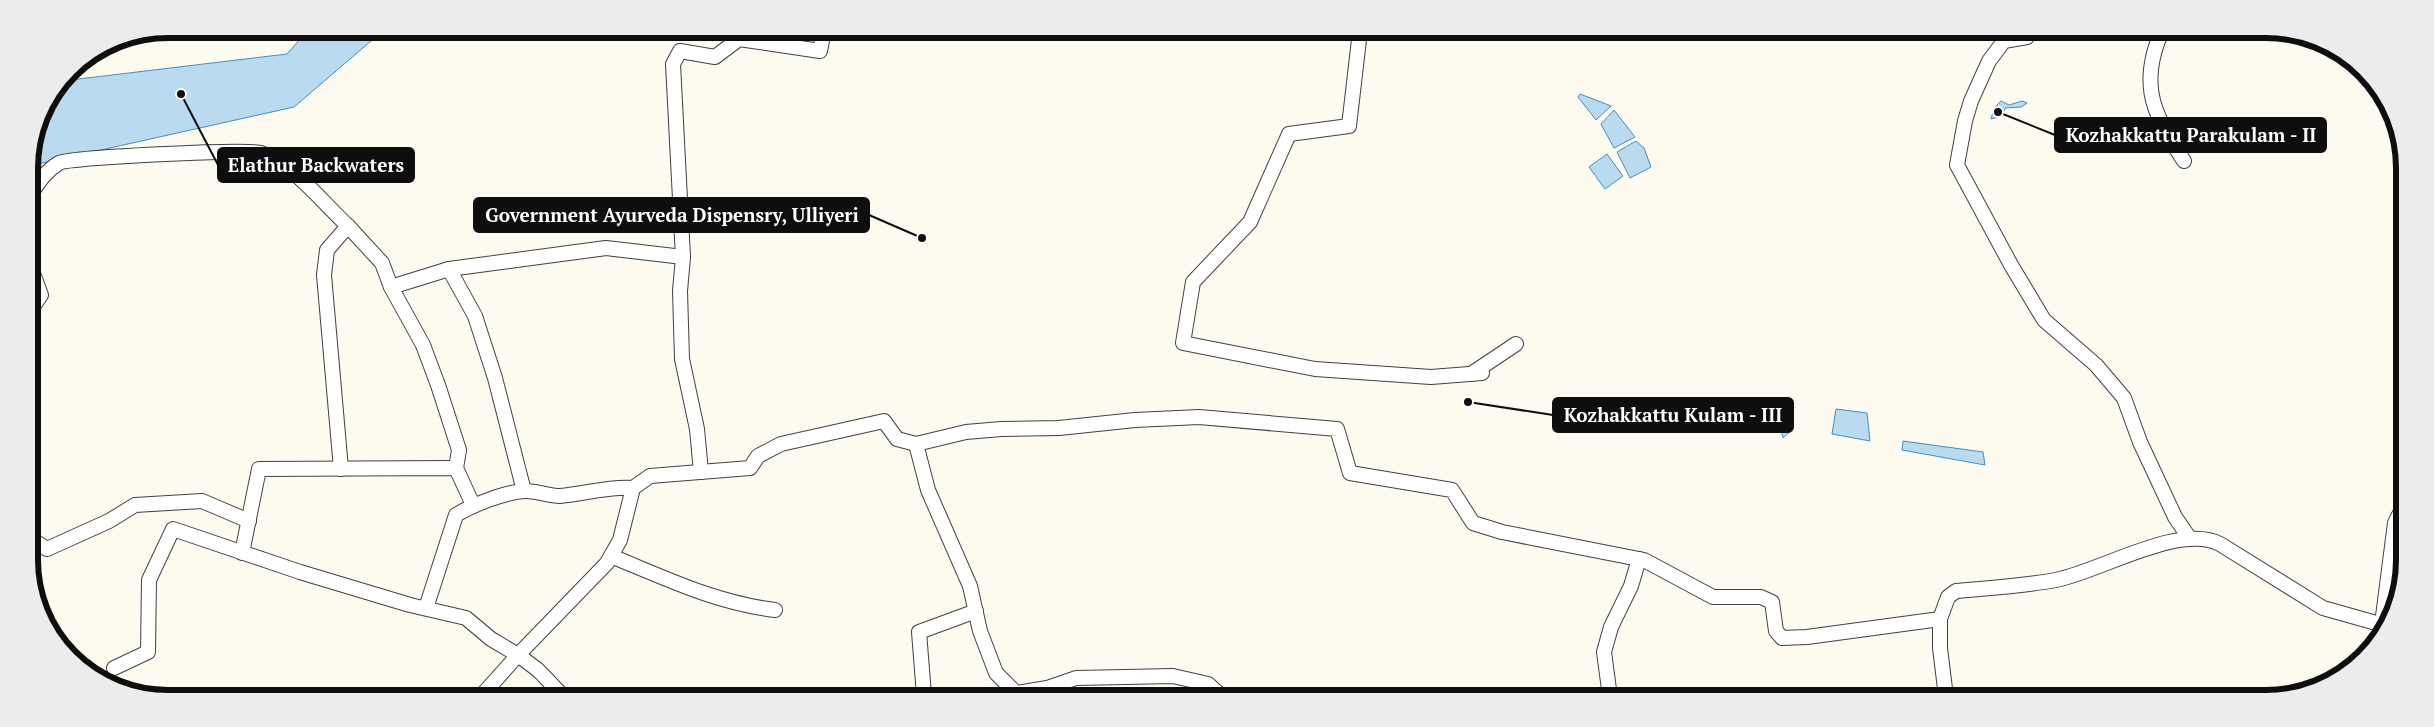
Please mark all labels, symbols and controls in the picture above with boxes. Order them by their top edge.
callout: Kozhakkattu Parakulam - II [2055,118,2326,152]
text: Kozhakkattu Parakulam - II [2066,122,2316,147]
callout: Elathur Backwaters [218,148,414,182]
text: Elathur Backwaters [228,152,405,177]
callout: Government Ayurveda Dispensry, Ulliyeri [474,198,869,232]
text: Government Ayurveda Dispensry, Ulliyeri [485,202,859,227]
callout: Kozhakkattu Kulam - III [1553,398,1793,432]
text: Kozhakkattu Kulam - III [1564,402,1782,427]

